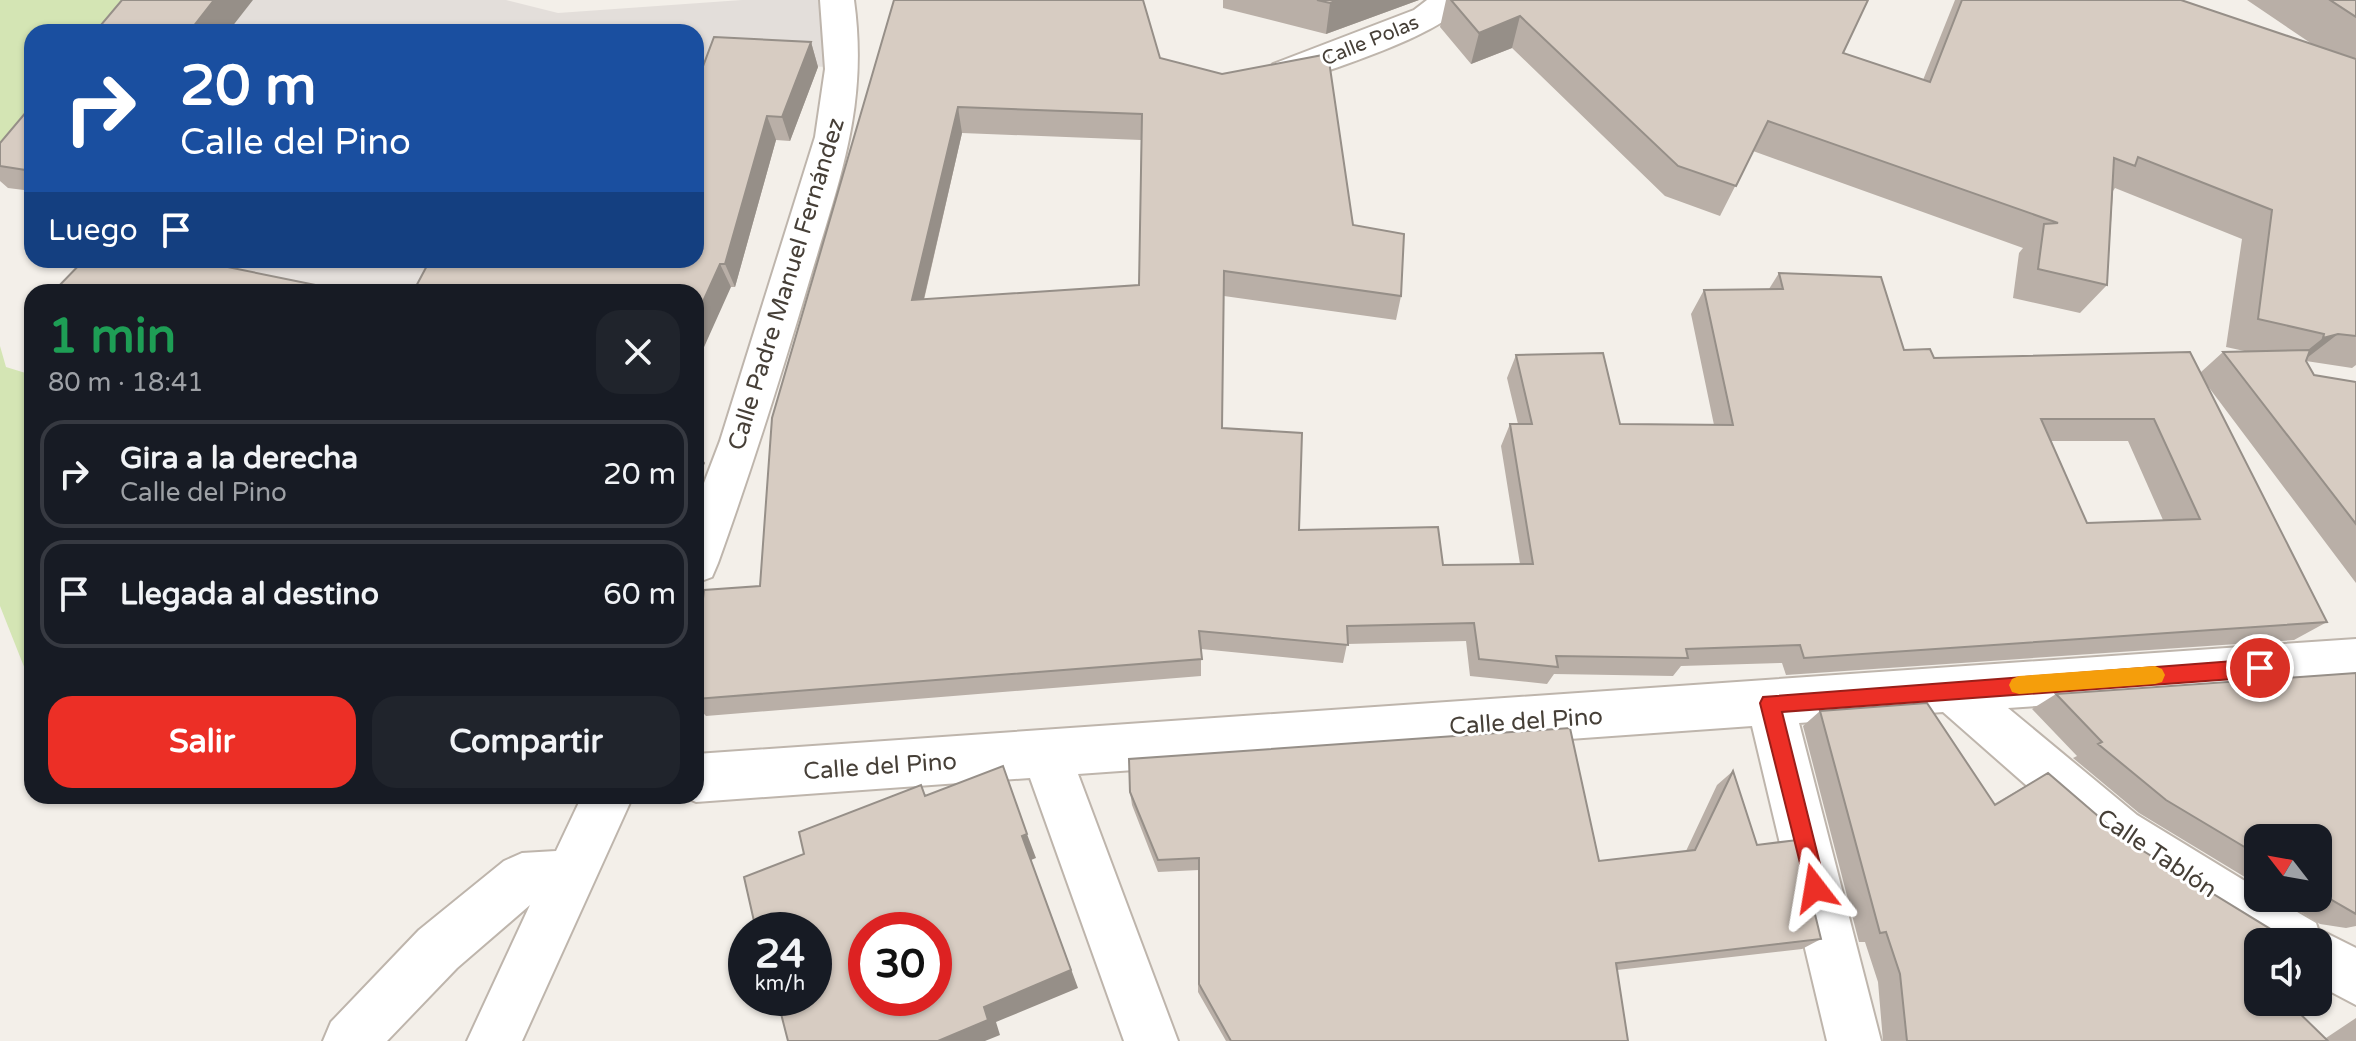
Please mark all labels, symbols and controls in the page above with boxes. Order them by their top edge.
street label: Calle Polas [1318,11,1423,71]
text: 20 m [180,53,316,120]
icon: right [48,56,152,160]
street label: Calle Padre Manuel Fernández [722,114,851,454]
text: Calle del Pino [180,121,411,164]
icon: arrive [154,208,198,252]
text: Luego [48,212,138,249]
text: 1 min [48,308,176,366]
button: close [596,310,680,394]
text: 80 m · 18:41 [48,367,204,398]
text: Gira a la derecha [120,440,358,477]
icon: right [52,452,96,496]
text: 20 m [603,456,676,493]
text: Calle del Pino [120,477,287,508]
icon: arrive [52,572,96,616]
text: Llegada al destino [120,576,379,613]
text: 60 m [603,576,676,613]
pin [2226,634,2294,702]
icon: arrive [2238,646,2282,690]
button: Salir [48,696,356,788]
button: Compartir [372,696,680,788]
street label: Calle del Pino [1448,702,1604,741]
street label: Calle del Pino [802,747,958,786]
street label: Calle Tablón [2091,803,2222,904]
north arrow [2244,824,2332,912]
map controls [2244,824,2332,1016]
position arrow [1773,846,1857,930]
speed limit sign: 30 [848,912,952,1016]
button: sound [2244,928,2332,1016]
text: 24 [755,930,805,978]
text: km/h [755,972,805,996]

